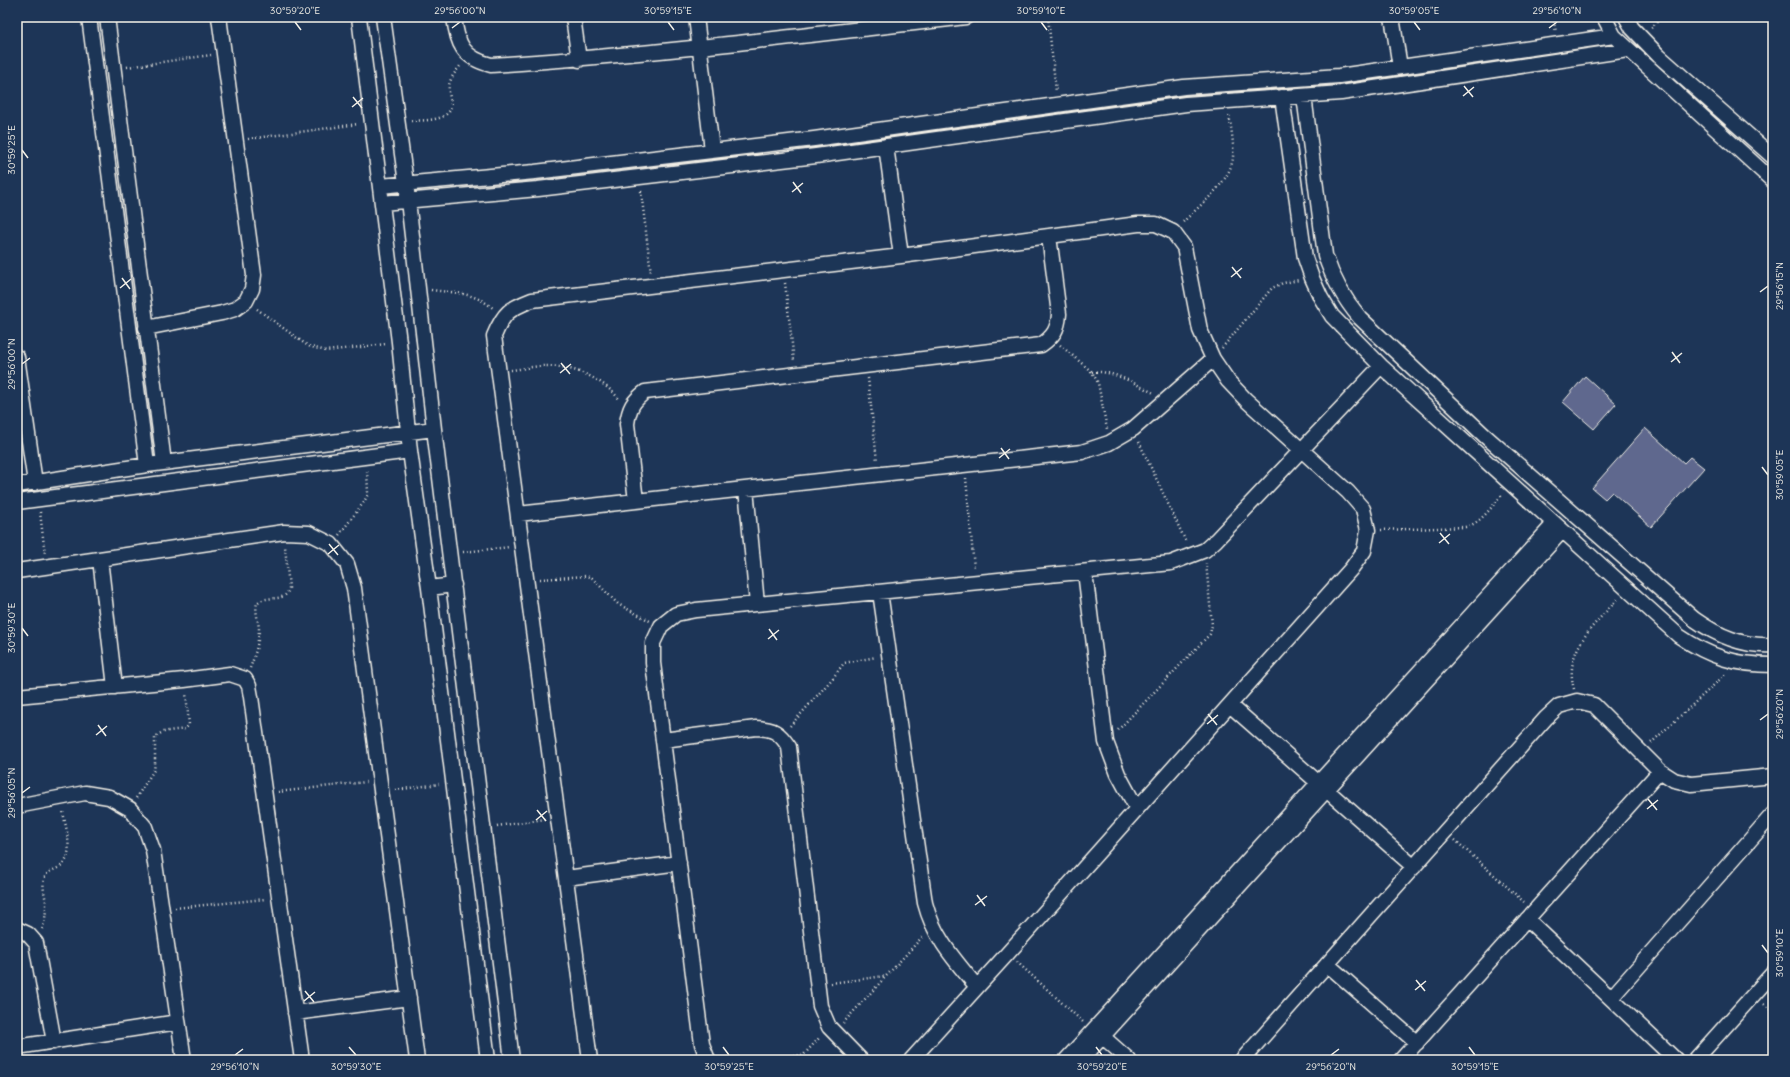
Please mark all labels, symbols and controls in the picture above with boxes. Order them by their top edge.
text: 30°59'20"E [270,4,320,17]
text: 29°56'00"N [434,4,486,17]
text: 30°59'15"E [644,4,692,17]
text: 30°59'10"E [1017,4,1066,17]
text: 30°59'05"E [1389,4,1439,17]
text: 29°56'10"N [1533,4,1581,17]
text: 30°59'25"E [5,125,18,175]
text: 29°56'15"N [1773,262,1786,310]
text: 29°56'00"N [5,338,18,390]
text: 30°59'05"E [1773,450,1786,500]
text: 30°59'30"E [5,603,18,653]
text: 29°56'20"N [1773,689,1786,739]
text: 29°56'05"N [5,768,18,818]
text: 30°59'10"E [1773,928,1786,977]
text: 29°56'10"N [211,1060,259,1073]
text: 30°59'30"E [331,1060,381,1073]
text: 30°59'25"E [704,1060,754,1073]
text: 30°59'20"E [1077,1060,1127,1073]
text: 29°56'20"N [1306,1060,1356,1073]
text: 30°59'15"E [1451,1060,1499,1073]

